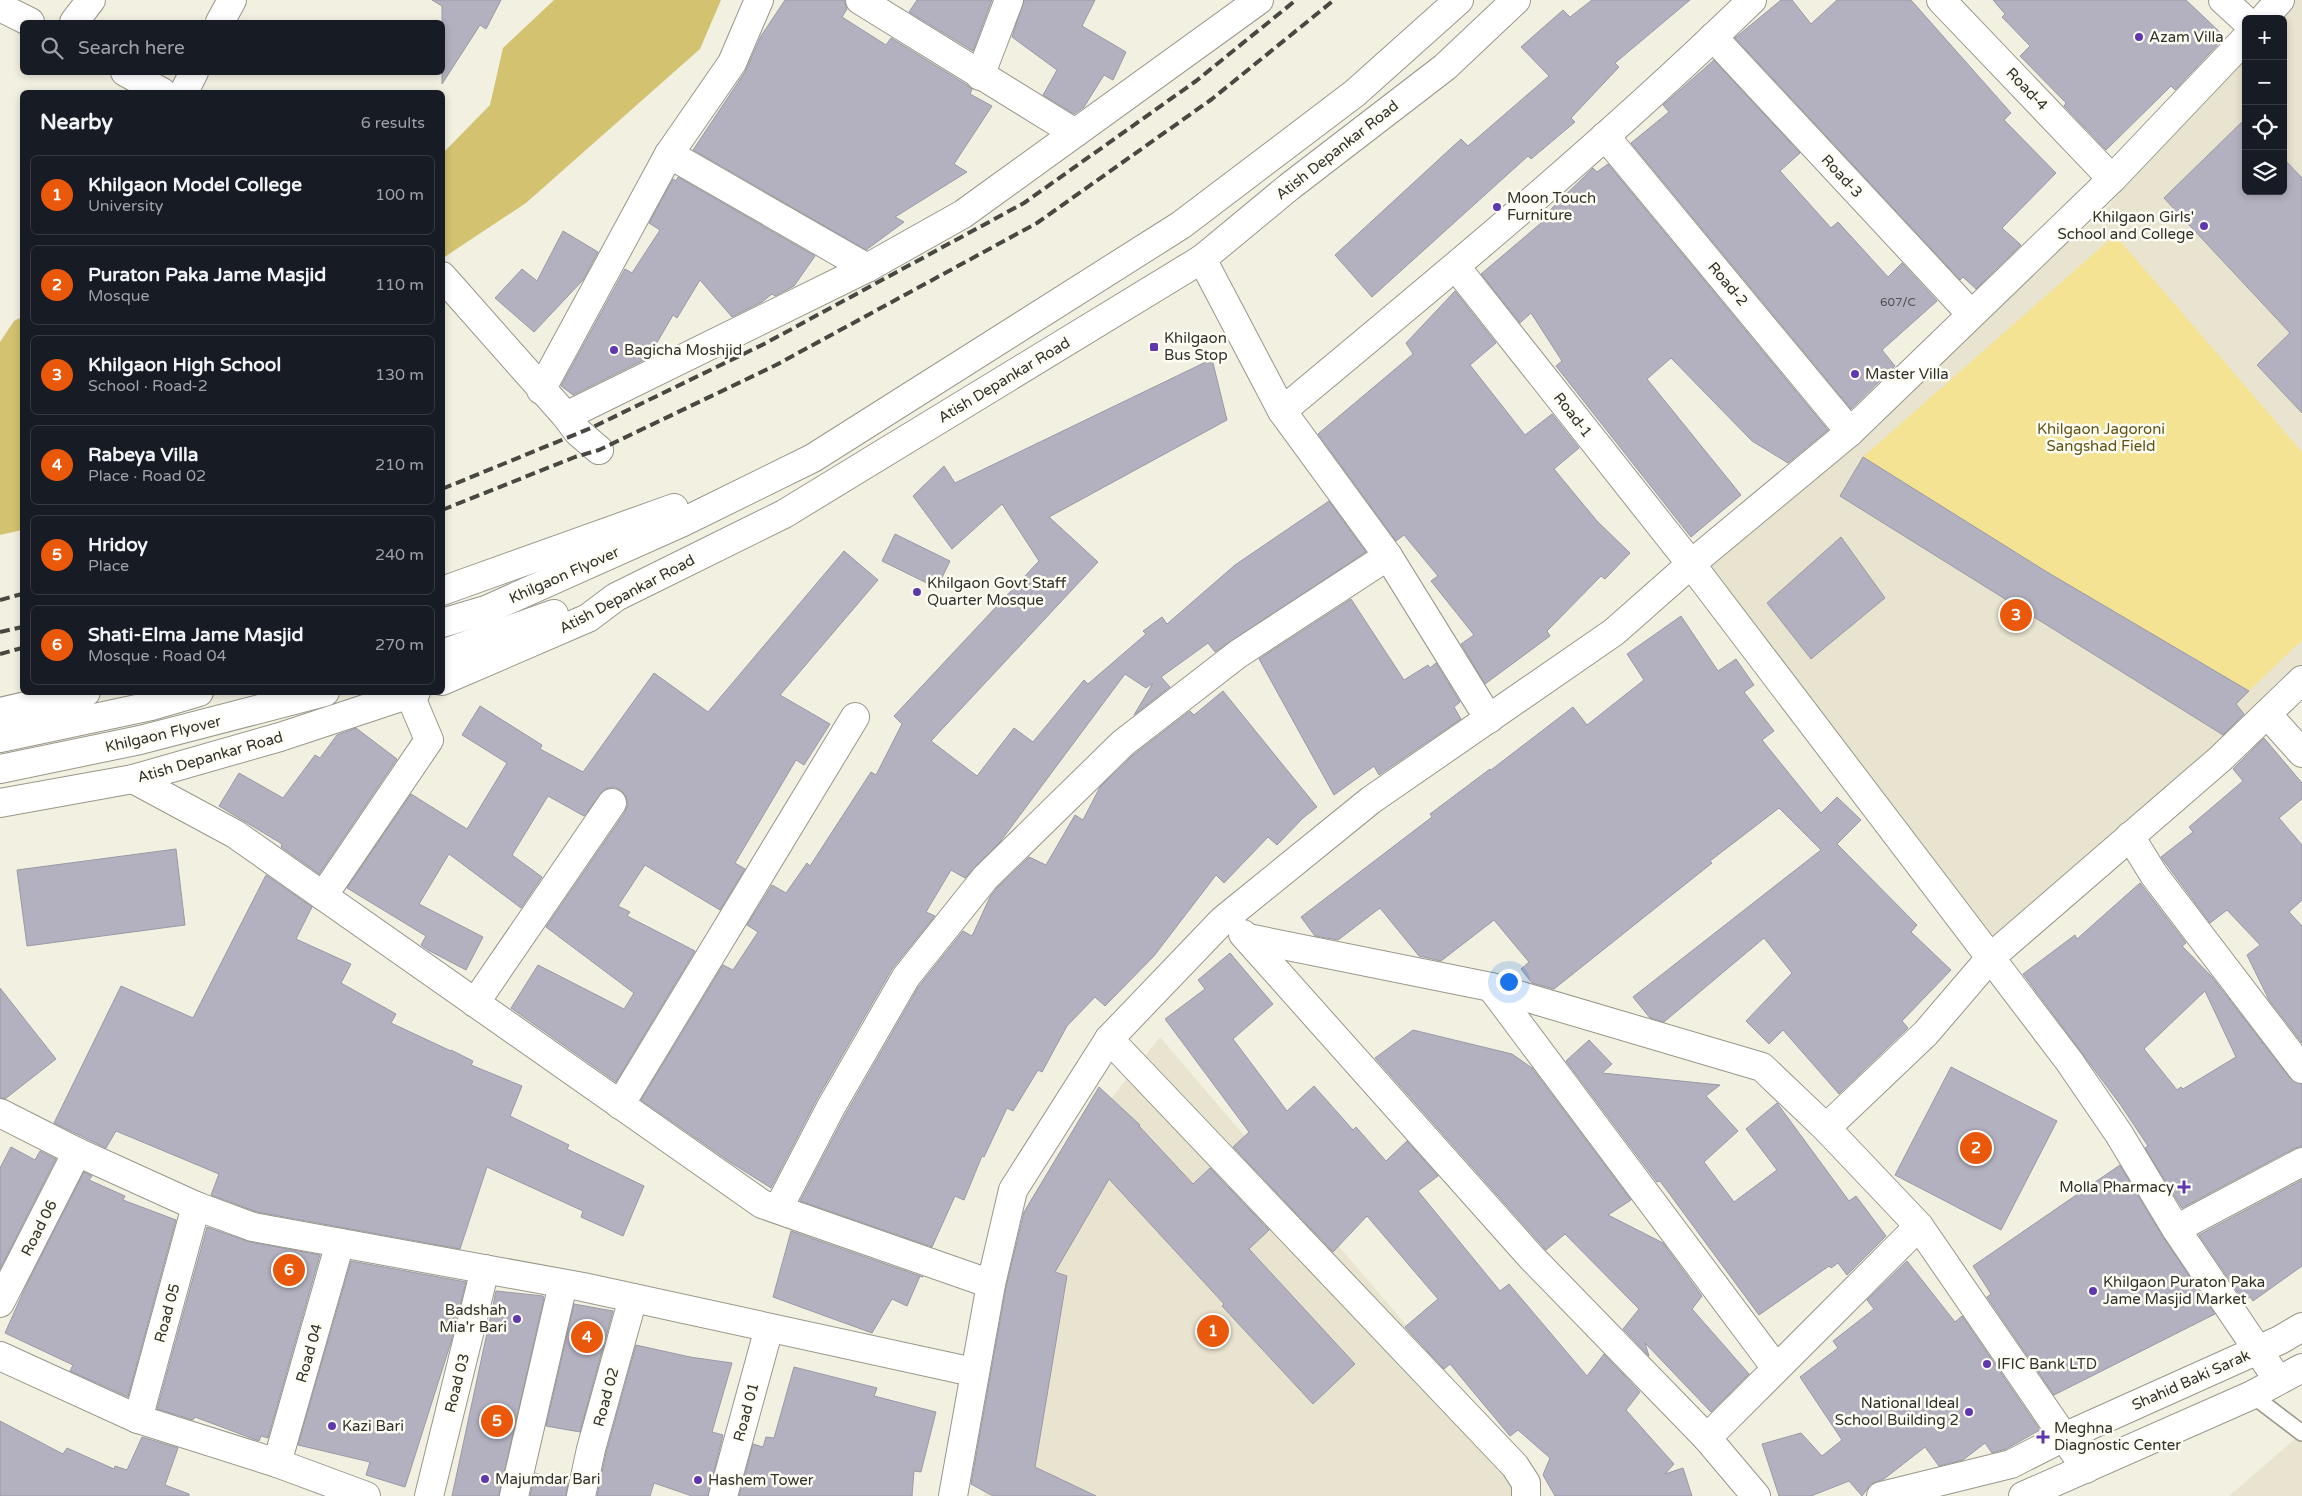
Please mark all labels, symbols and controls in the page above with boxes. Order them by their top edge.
map controls [2242,15,2287,195]
button: + [2242,15,2287,60]
search box [20,20,445,75]
place label: Azam Villa [2149,28,2224,46]
marker: Azam Villa [2133,31,2145,43]
icon: search [38,34,66,62]
text: Search here [78,37,185,59]
button: − [2242,60,2287,105]
street label: Road-4 [2002,64,2052,114]
street label: Atish Depankar Road [1272,96,1402,204]
button: locate [2242,105,2287,150]
text: Nearby [40,110,113,135]
text: 6 results [361,113,425,133]
button: layers [2242,150,2287,195]
street label: Road-3 [1818,151,1866,201]
text: Khilgaon Model College [88,174,302,196]
text: 1 [52,185,62,205]
text: 100 m [375,185,424,205]
place label: Moon Touch Furniture [1507,189,1596,224]
text: University [88,196,163,216]
marker: Moon Touch Furniture [1491,201,1503,213]
place label: Khilgaon Girls' School and College [2058,208,2194,243]
marker: Khilgaon Girls' School and College [2198,220,2210,232]
street label: Road-2 [1704,258,1752,310]
text: Puraton Paka Jame Masjid [88,264,326,286]
text: 2 [52,275,62,295]
text: 110 m [375,275,424,295]
text: Mosque [88,286,150,306]
house number: 607/C [1880,295,1916,309]
place label: Khilgaon Bus Stop [1164,329,1228,364]
street label: Atish Depankar Road [935,333,1073,427]
place label: Bagicha Moshjid [624,341,742,359]
marker: Khilgaon Bus Stop [1148,341,1160,353]
marker: Bagicha Moshjid [608,344,620,356]
text: Khilgaon High School [88,354,281,376]
text: 3 [52,365,62,385]
text: 130 m [375,365,424,385]
place label: Master Villa [1865,365,1949,383]
marker: Master Villa [1849,368,1861,380]
text: School · Road-2 [88,376,208,396]
street label: Road-1 [1550,389,1596,441]
park label: Khilgaon Jagoroni Sangshad Field [2037,420,2165,455]
text: Rabeya Villa [88,444,198,466]
text: 4 [52,455,62,475]
text: 210 m [375,455,424,475]
text: Place · Road 02 [88,466,206,486]
text: Hridoy [88,534,148,556]
street label: Khilgaon Flyover [506,543,622,607]
text: 5 [52,545,62,565]
text: 240 m [375,545,424,565]
street label: Atish Depankar Road [556,551,698,637]
text: Place [88,556,129,576]
place label: Khilgaon Govt Staff Quarter Mosque [927,574,1067,609]
marker: Khilgaon Govt Staff Quarter Mosque [911,586,923,598]
pin: 3 [2000,596,2032,634]
text: Shati-Elma Jame Masjid [88,624,304,646]
text: 6 [52,635,62,655]
text: 270 m [375,635,424,655]
text: Mosque · Road 04 [88,646,226,666]
street label: Khilgaon Flyover [103,712,223,756]
street label: Atish Depankar Road [135,728,285,786]
your location [1496,969,1522,995]
pin: 2 [1960,1129,1992,1167]
place label: Molla Pharmacy [2059,1178,2174,1196]
marker: Molla Pharmacy [2178,1181,2190,1193]
street label: Road 06 [17,1197,61,1259]
pin: 6 [273,1251,305,1289]
place label: Khilgaon Puraton Paka Jame Masjid Market [2103,1273,2265,1308]
street label: Road 05 [150,1281,184,1345]
marker: Khilgaon Puraton Paka Jame Masjid Market [2087,1285,2099,1297]
place label: Badshah Mia'r Bari [439,1301,507,1336]
pin: 1 [1197,1312,1229,1350]
marker: Badshah Mia'r Bari [511,1313,523,1325]
pin: 4 [571,1318,603,1356]
street label: Road 04 [292,1321,326,1385]
street label: Shahid Baki Sarak [2129,1346,2253,1414]
street label: Road 03 [441,1352,473,1414]
place label: IFIC Bank LTD [1997,1355,2097,1373]
marker: IFIC Bank LTD [1981,1358,1993,1370]
street label: Road 02 [589,1365,623,1429]
street label: Road 01 [729,1380,763,1444]
place label: National Ideal School Building 2 [1835,1394,1959,1429]
pin: 5 [481,1402,513,1440]
marker: National Ideal School Building 2 [1963,1406,1975,1418]
place label: Kazi Bari [342,1417,404,1435]
place label: Meghna Diagnostic Center [2054,1419,2181,1454]
marker: Kazi Bari [326,1420,338,1432]
marker: Meghna Diagnostic Center [2036,1430,2050,1444]
place label: Majumdar Bari [495,1470,600,1488]
place label: Hashem Tower [708,1471,814,1489]
marker: Majumdar Bari [479,1473,491,1485]
marker: Hashem Tower [692,1474,704,1486]

